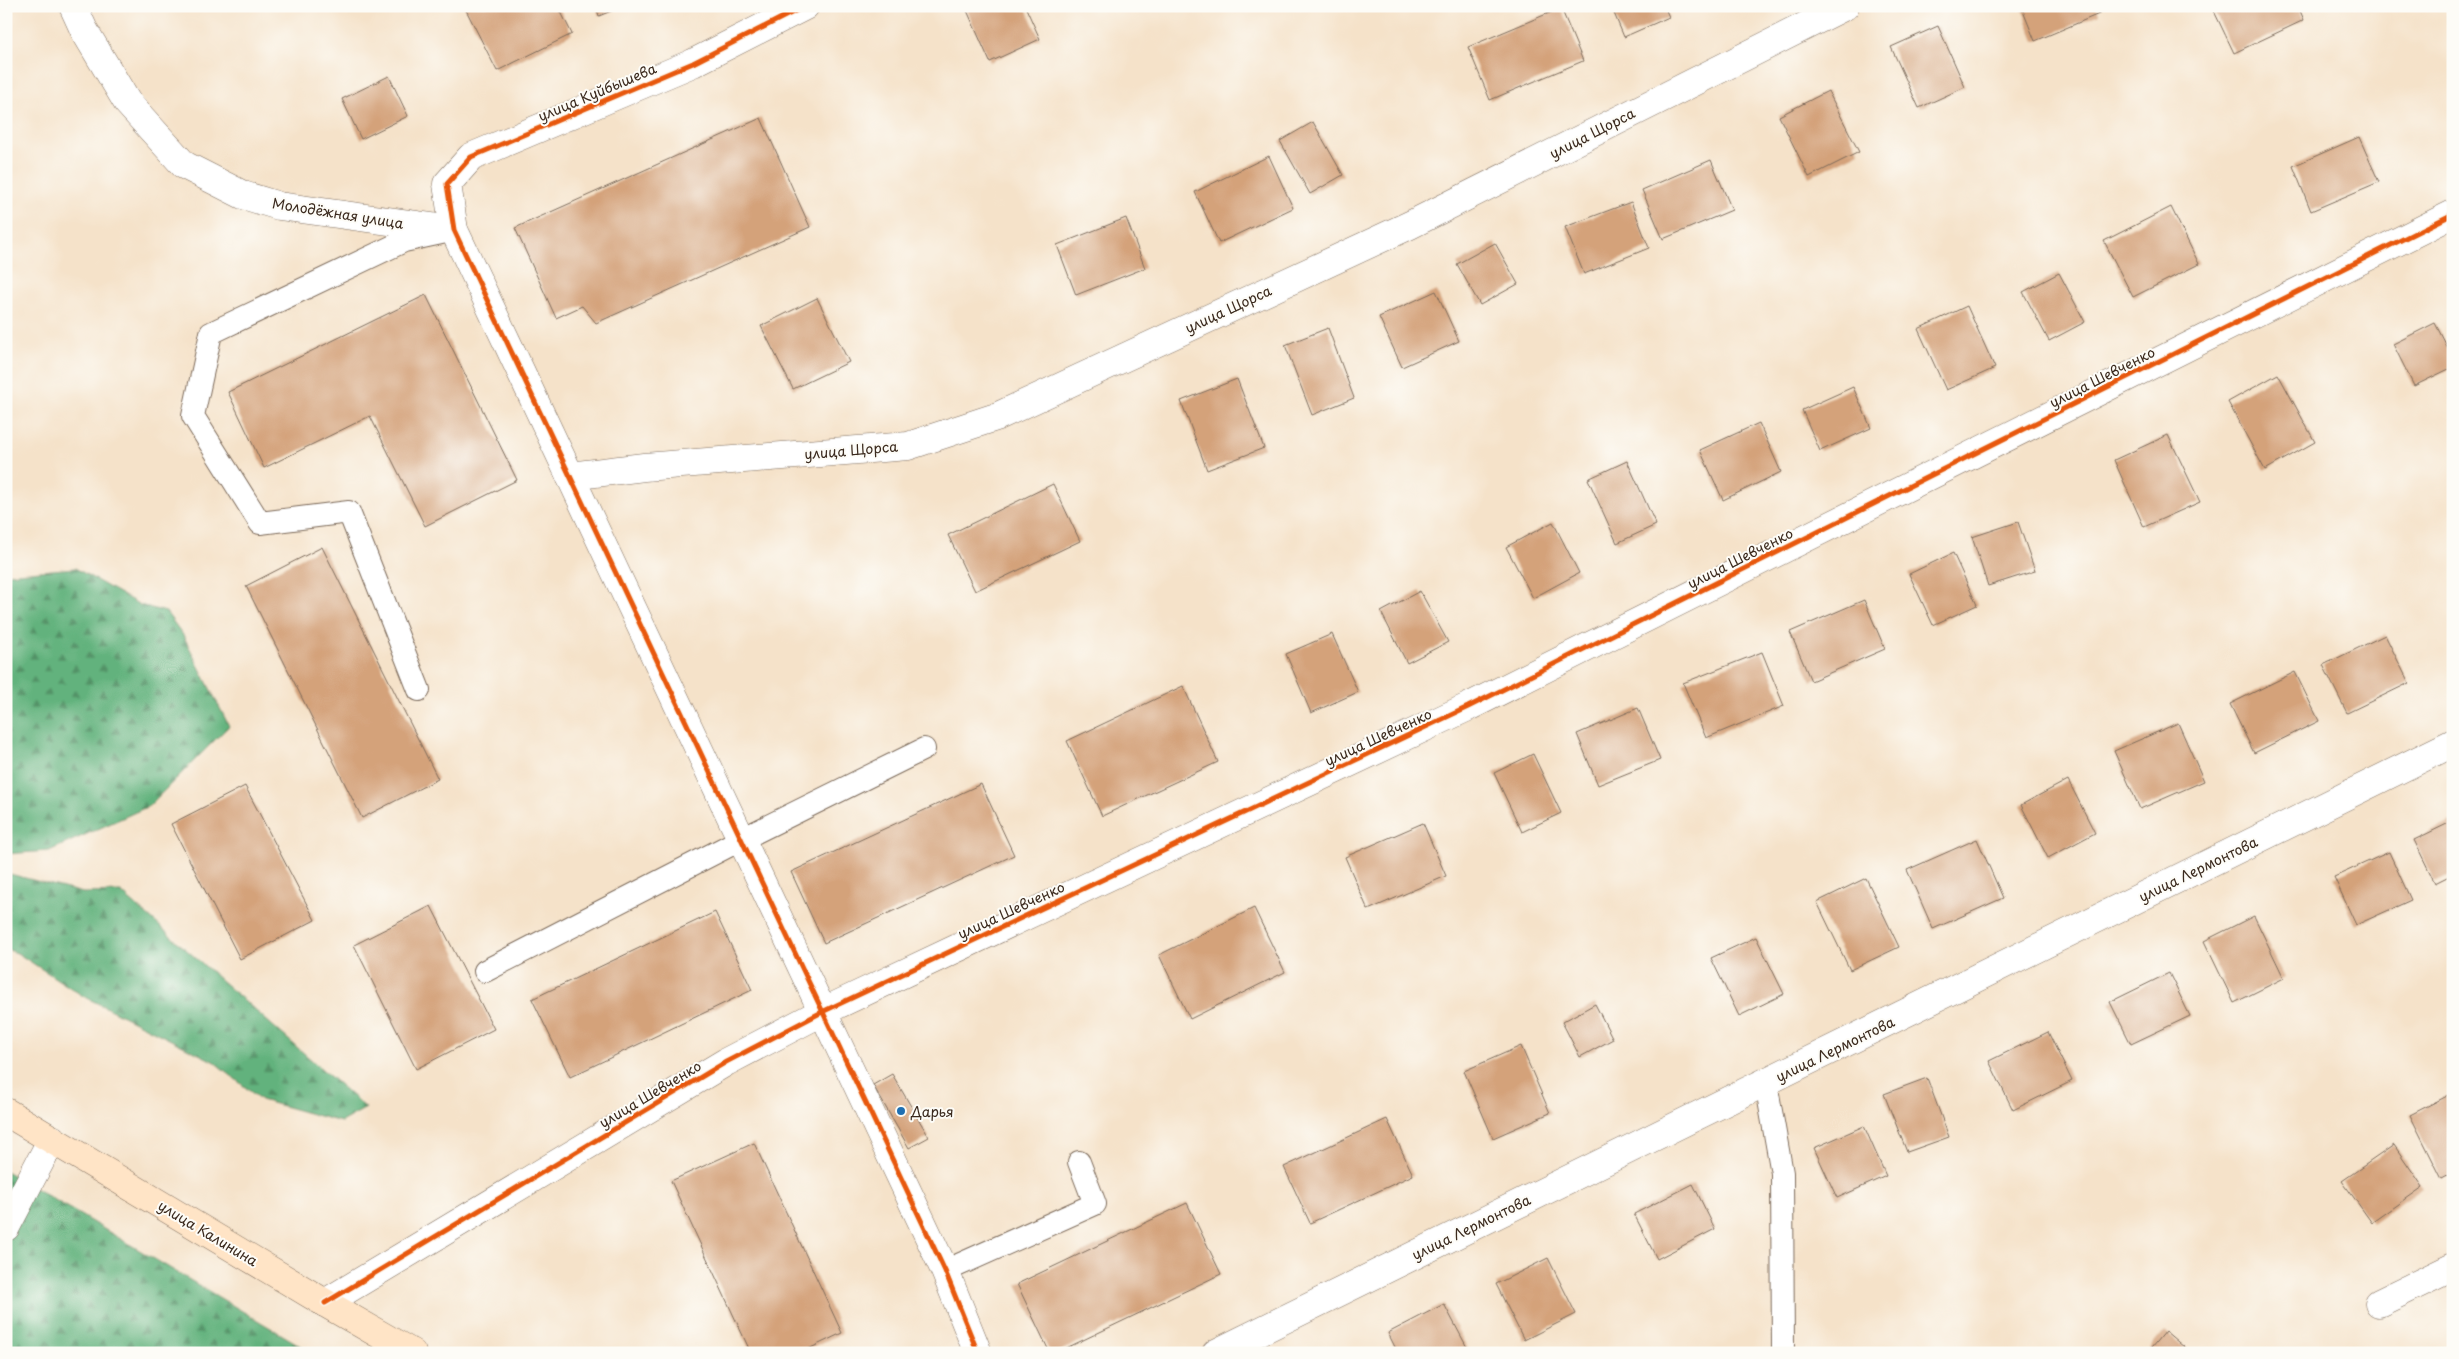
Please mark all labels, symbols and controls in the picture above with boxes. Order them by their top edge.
street label: улица Куйбышева [535,57,660,126]
street label: улица Щорса [1546,102,1639,164]
street label: Молодёжная улица [271,192,405,234]
street label: улица Щорса [1181,280,1275,338]
street label: улица Шевченко [2045,341,2159,413]
street label: улица Щорса [803,435,899,465]
street label: улица Шевченко [1683,522,1797,594]
street label: улица Шевченко [1321,703,1435,771]
street label: улица Лермонтова [2135,831,2261,907]
street label: улица Шевченко [954,876,1068,944]
street label: улица Лермонтова [1772,1011,1898,1087]
street label: улица Шевченко [595,1055,705,1133]
place label: Дарья [910,1101,954,1122]
marker: Дарья [895,1105,907,1117]
street label: улица Лермонтова [1408,1189,1534,1265]
street label: улица Калинина [154,1195,262,1271]

